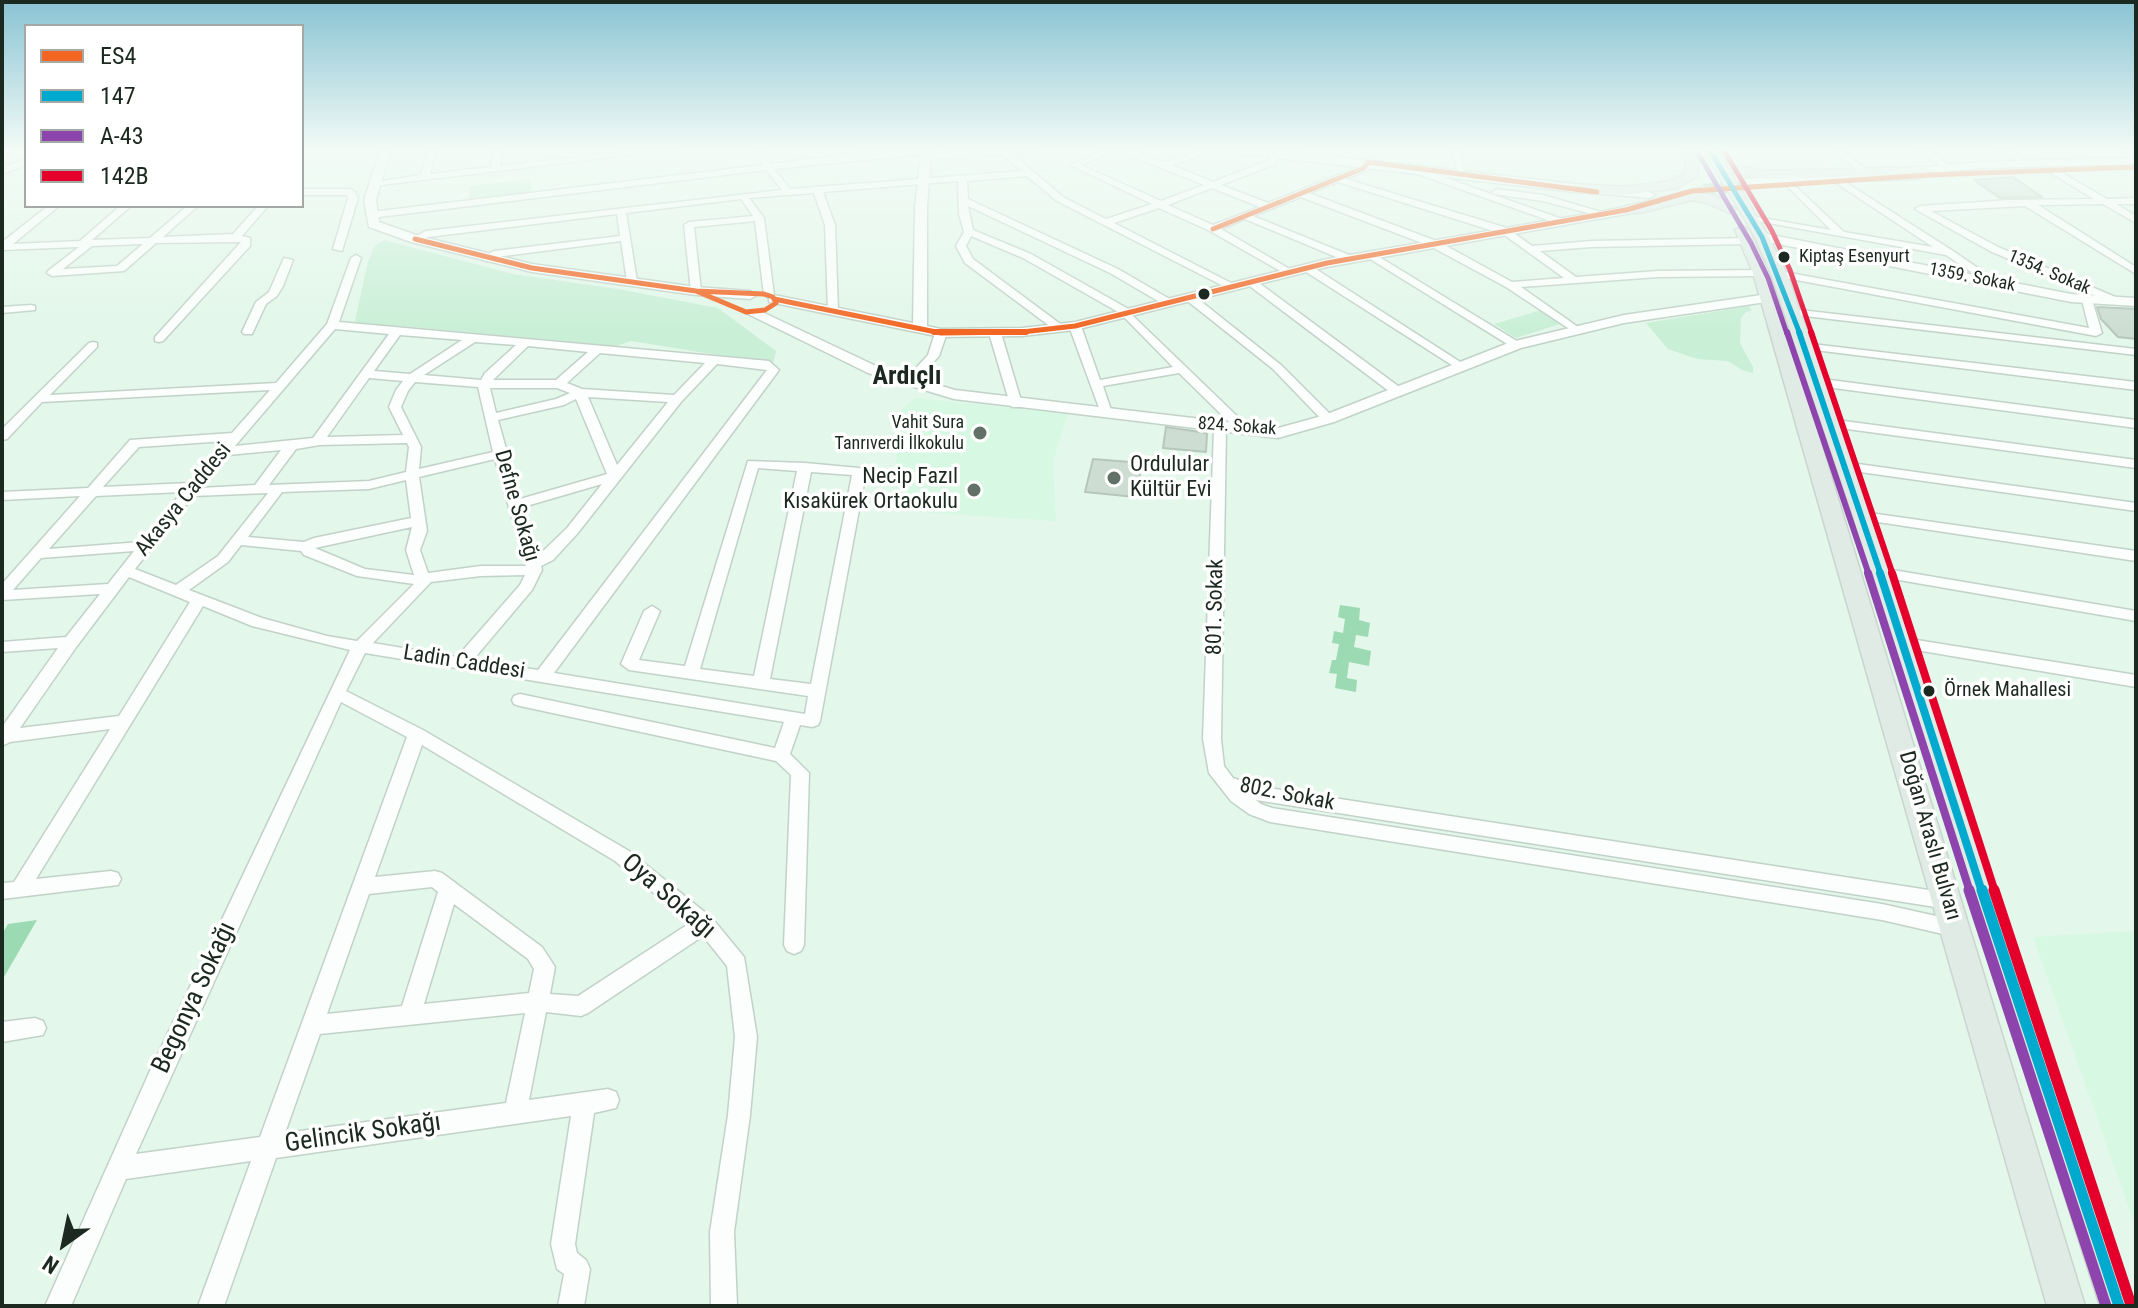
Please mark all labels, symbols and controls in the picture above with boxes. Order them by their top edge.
legend [24,24,304,208]
text: ES4 [100,42,136,70]
text: 147 [100,82,136,110]
text: A-43 [100,122,144,150]
text: 142B [100,162,149,190]
place label: Kiptaş Esenyurt [1799,246,1910,268]
street label: 1354. Sokak [2004,246,2094,300]
marker: Kiptaş Esenyurt [1776,249,1792,265]
street label: 1359. Sokak [1927,259,2017,297]
unlabelled marker [1196,286,1212,302]
district label: Ardıçlı [873,361,941,393]
place label: Vahit Sura Tanrıverdi İlkokulu [835,412,964,454]
street label: 824. Sokak [1197,413,1277,441]
marker: Vahit Sura Tanrıverdi İlkokulu [971,424,989,442]
street label: Akasya Caddesi [130,438,238,562]
street label: Defne Sokağı [487,447,545,565]
place label: Ordulular Kültür Evi [1130,452,1211,504]
place label: Necip Fazıl Kısakürek Ortaokulu [783,464,958,516]
marker: Ordulular Kültür Evi [1105,469,1123,487]
marker: Necip Fazıl Kısakürek Ortaokulu [965,481,983,499]
street label: 801. Sokak [1202,559,1230,655]
street label: Ladin Caddesi [401,640,527,686]
place label: Örnek Mahallesi [1944,679,2071,703]
marker: Örnek Mahallesi [1921,683,1937,699]
street label: Doğan Araslı Bulvarı [1892,748,1966,924]
street label: 802. Sokak [1237,773,1337,817]
street label: Oya Sokağı [615,848,721,946]
street label: Begonya Sokağı [146,917,244,1079]
street label: Gelincik Sokağı [283,1108,443,1160]
north arrow [24,1204,104,1284]
text: N [38,1250,63,1279]

